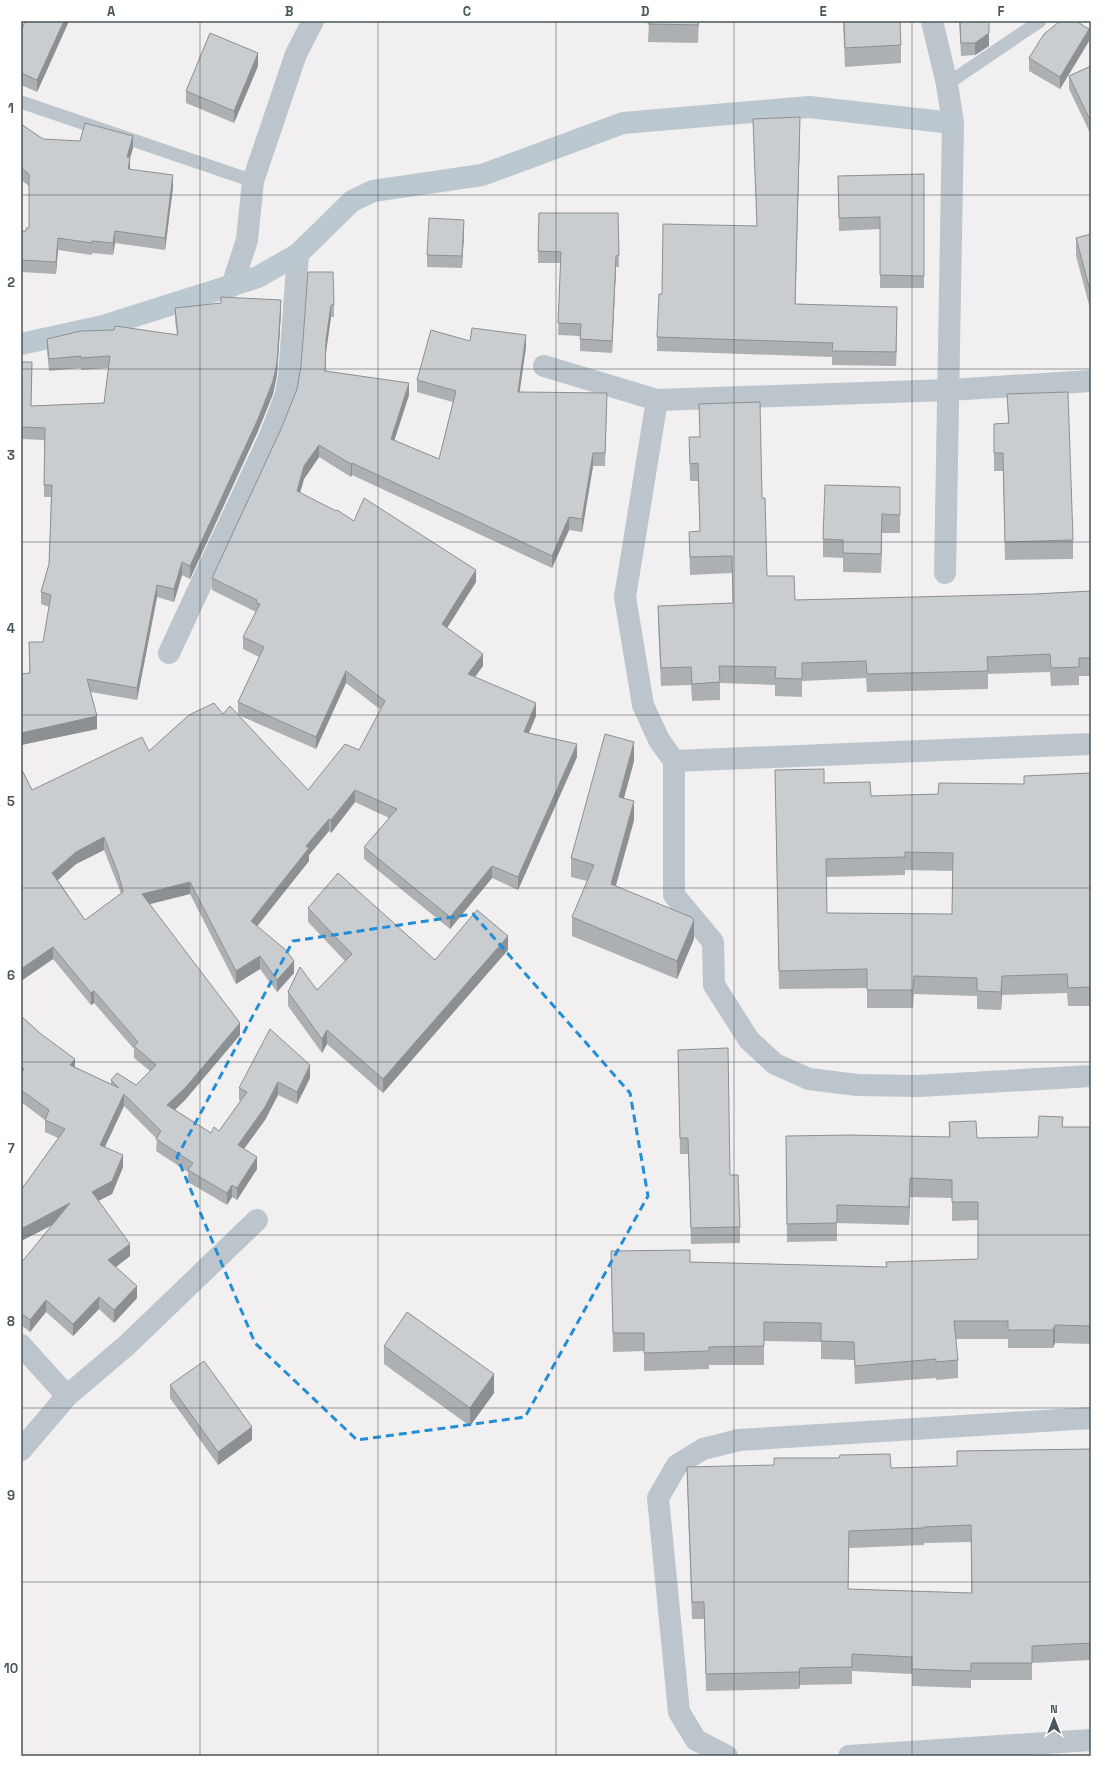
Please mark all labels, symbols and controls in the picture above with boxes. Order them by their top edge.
text: A [107,3,116,20]
text: B [285,3,294,20]
text: C [463,3,471,20]
text: D [641,3,650,20]
text: E [819,3,827,20]
text: F [998,3,1005,20]
text: 1 [8,100,14,117]
text: 2 [7,274,15,291]
text: 3 [7,447,15,464]
text: 4 [7,620,15,637]
text: 5 [7,793,15,810]
text: 6 [7,967,15,984]
text: 7 [7,1140,15,1157]
text: 8 [7,1313,15,1330]
text: 9 [7,1487,15,1504]
text: 10 [4,1660,18,1677]
north arrow [1034,1699,1074,1739]
text: N [1050,1702,1058,1716]

